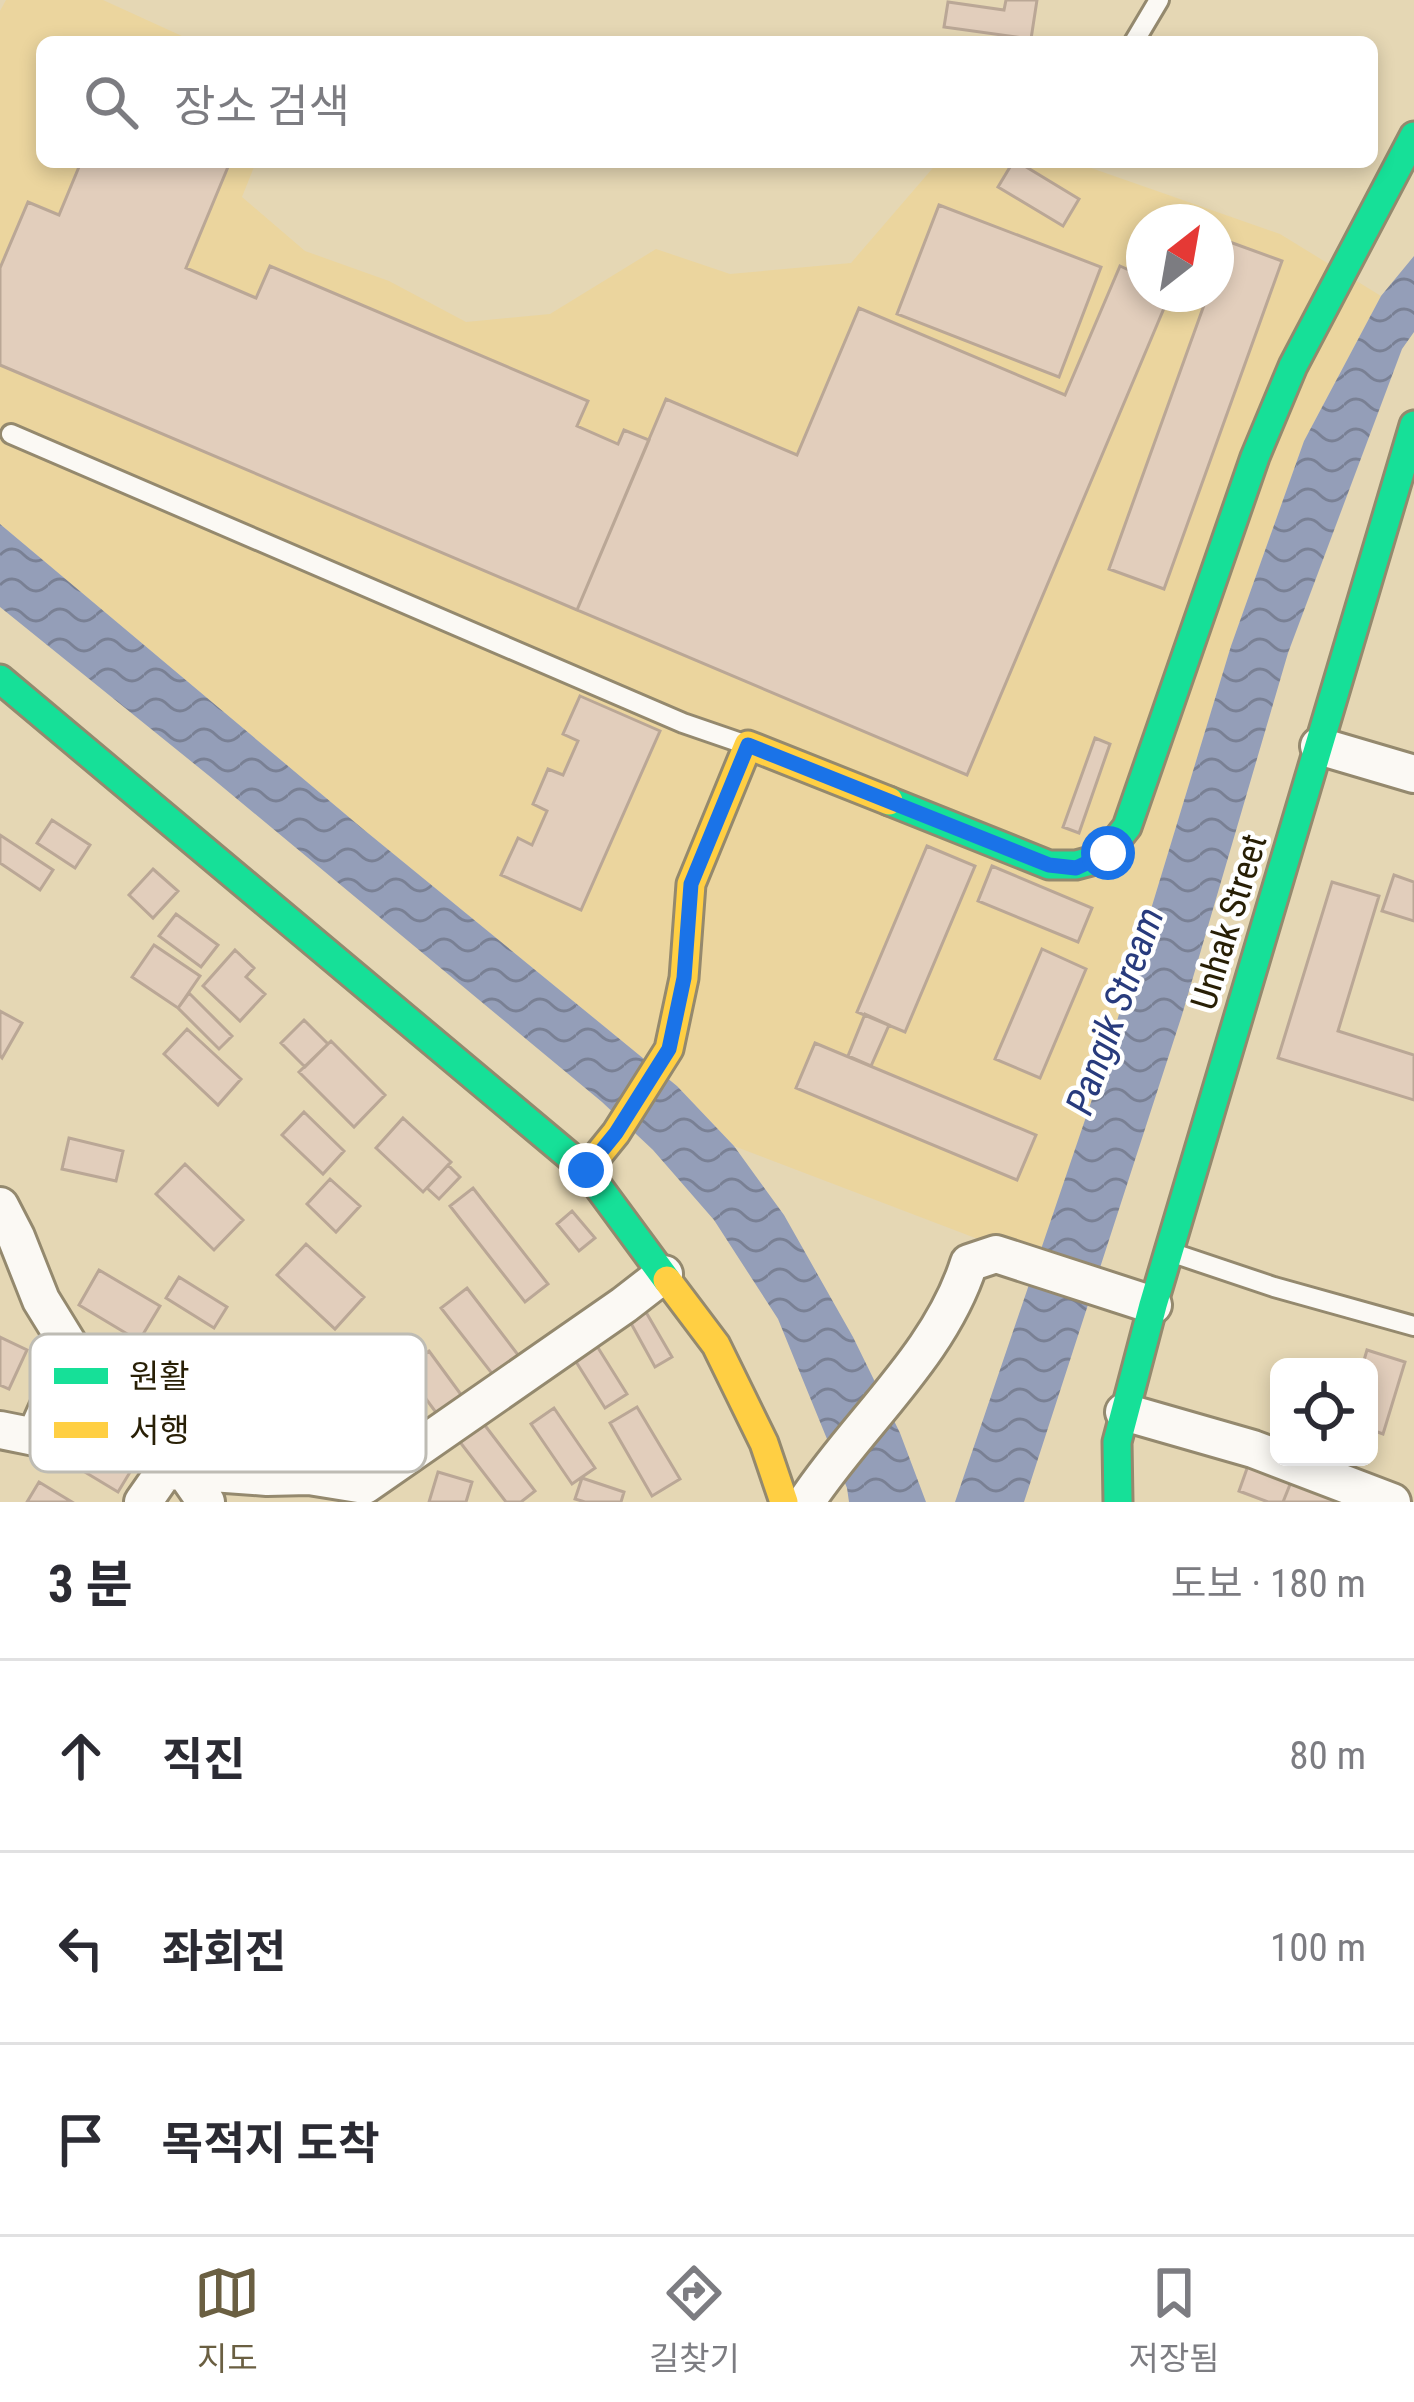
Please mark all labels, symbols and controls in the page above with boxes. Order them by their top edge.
search box [36,36,1378,168]
icon: search [78,69,144,135]
text: 장소 검색 [174,80,350,133]
north arrow [1126,204,1234,312]
route start [1081,826,1135,880]
street label: Unhak Street [1182,829,1276,1015]
water label: Pangik Stream [1056,901,1174,1121]
route end [559,1143,613,1197]
legend [30,1334,426,1472]
text: 원활 [129,1357,190,1396]
map controls [1270,1358,1378,1466]
button: locate [1270,1358,1378,1466]
text: 서행 [129,1411,190,1450]
text: 3 분 [48,1555,132,1614]
text: 도보 · 180 m [1171,1561,1366,1607]
icon: ahead [48,1723,114,1789]
text: 직진 [162,1733,245,1786]
text: 80 m [1289,1733,1366,1779]
icon: left [48,1915,114,1981]
text: 좌회전 [162,1925,286,1978]
text: 100 m [1270,1925,1366,1971]
icon: arrive [48,2107,114,2173]
text: 목적지 도착 [162,2117,379,2170]
tab: 지도 [194,2260,260,2380]
tab: 길찾기 [649,2260,740,2380]
tab: 저장됨 [1129,2260,1220,2380]

